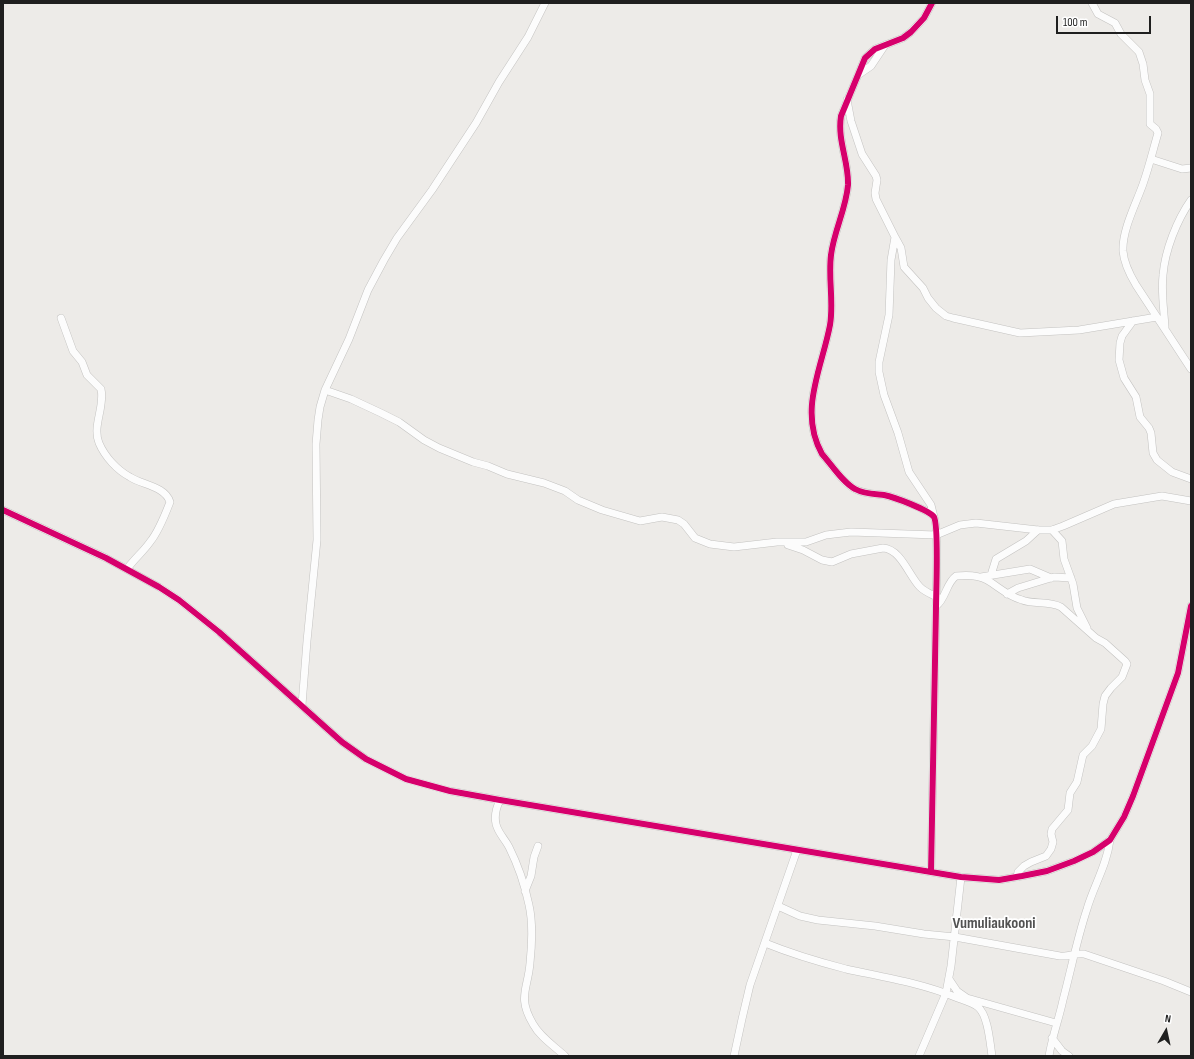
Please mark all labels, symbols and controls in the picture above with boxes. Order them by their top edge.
scale bar [1058,8,1153,34]
text: 100 m [1063,15,1088,30]
district label: Vumuliaukooni [952,914,1036,934]
north arrow [1146,1011,1186,1051]
text: N [1164,1012,1172,1026]

